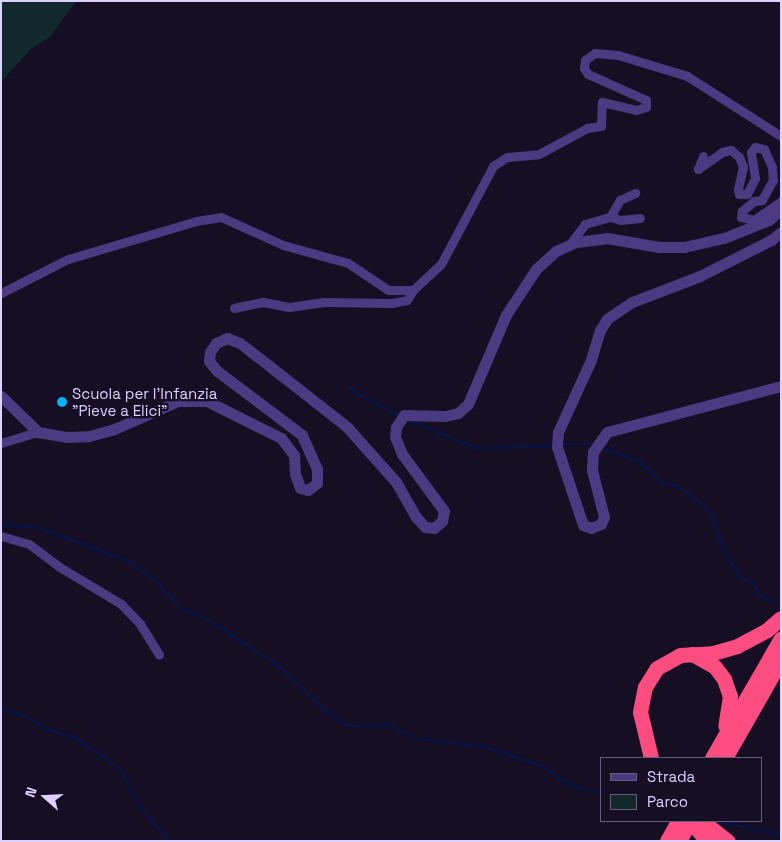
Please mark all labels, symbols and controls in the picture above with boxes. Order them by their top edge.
place label: Scuola per l'Infanzia "Pieve a Elici" [72,384,217,419]
marker: Scuola per l'Infanzia "Pieve a Elici" [56,396,68,408]
legend [600,757,762,822]
text: Strada [647,767,695,786]
north arrow [20,772,70,822]
text: N [21,785,41,799]
text: Parco [647,792,688,811]

